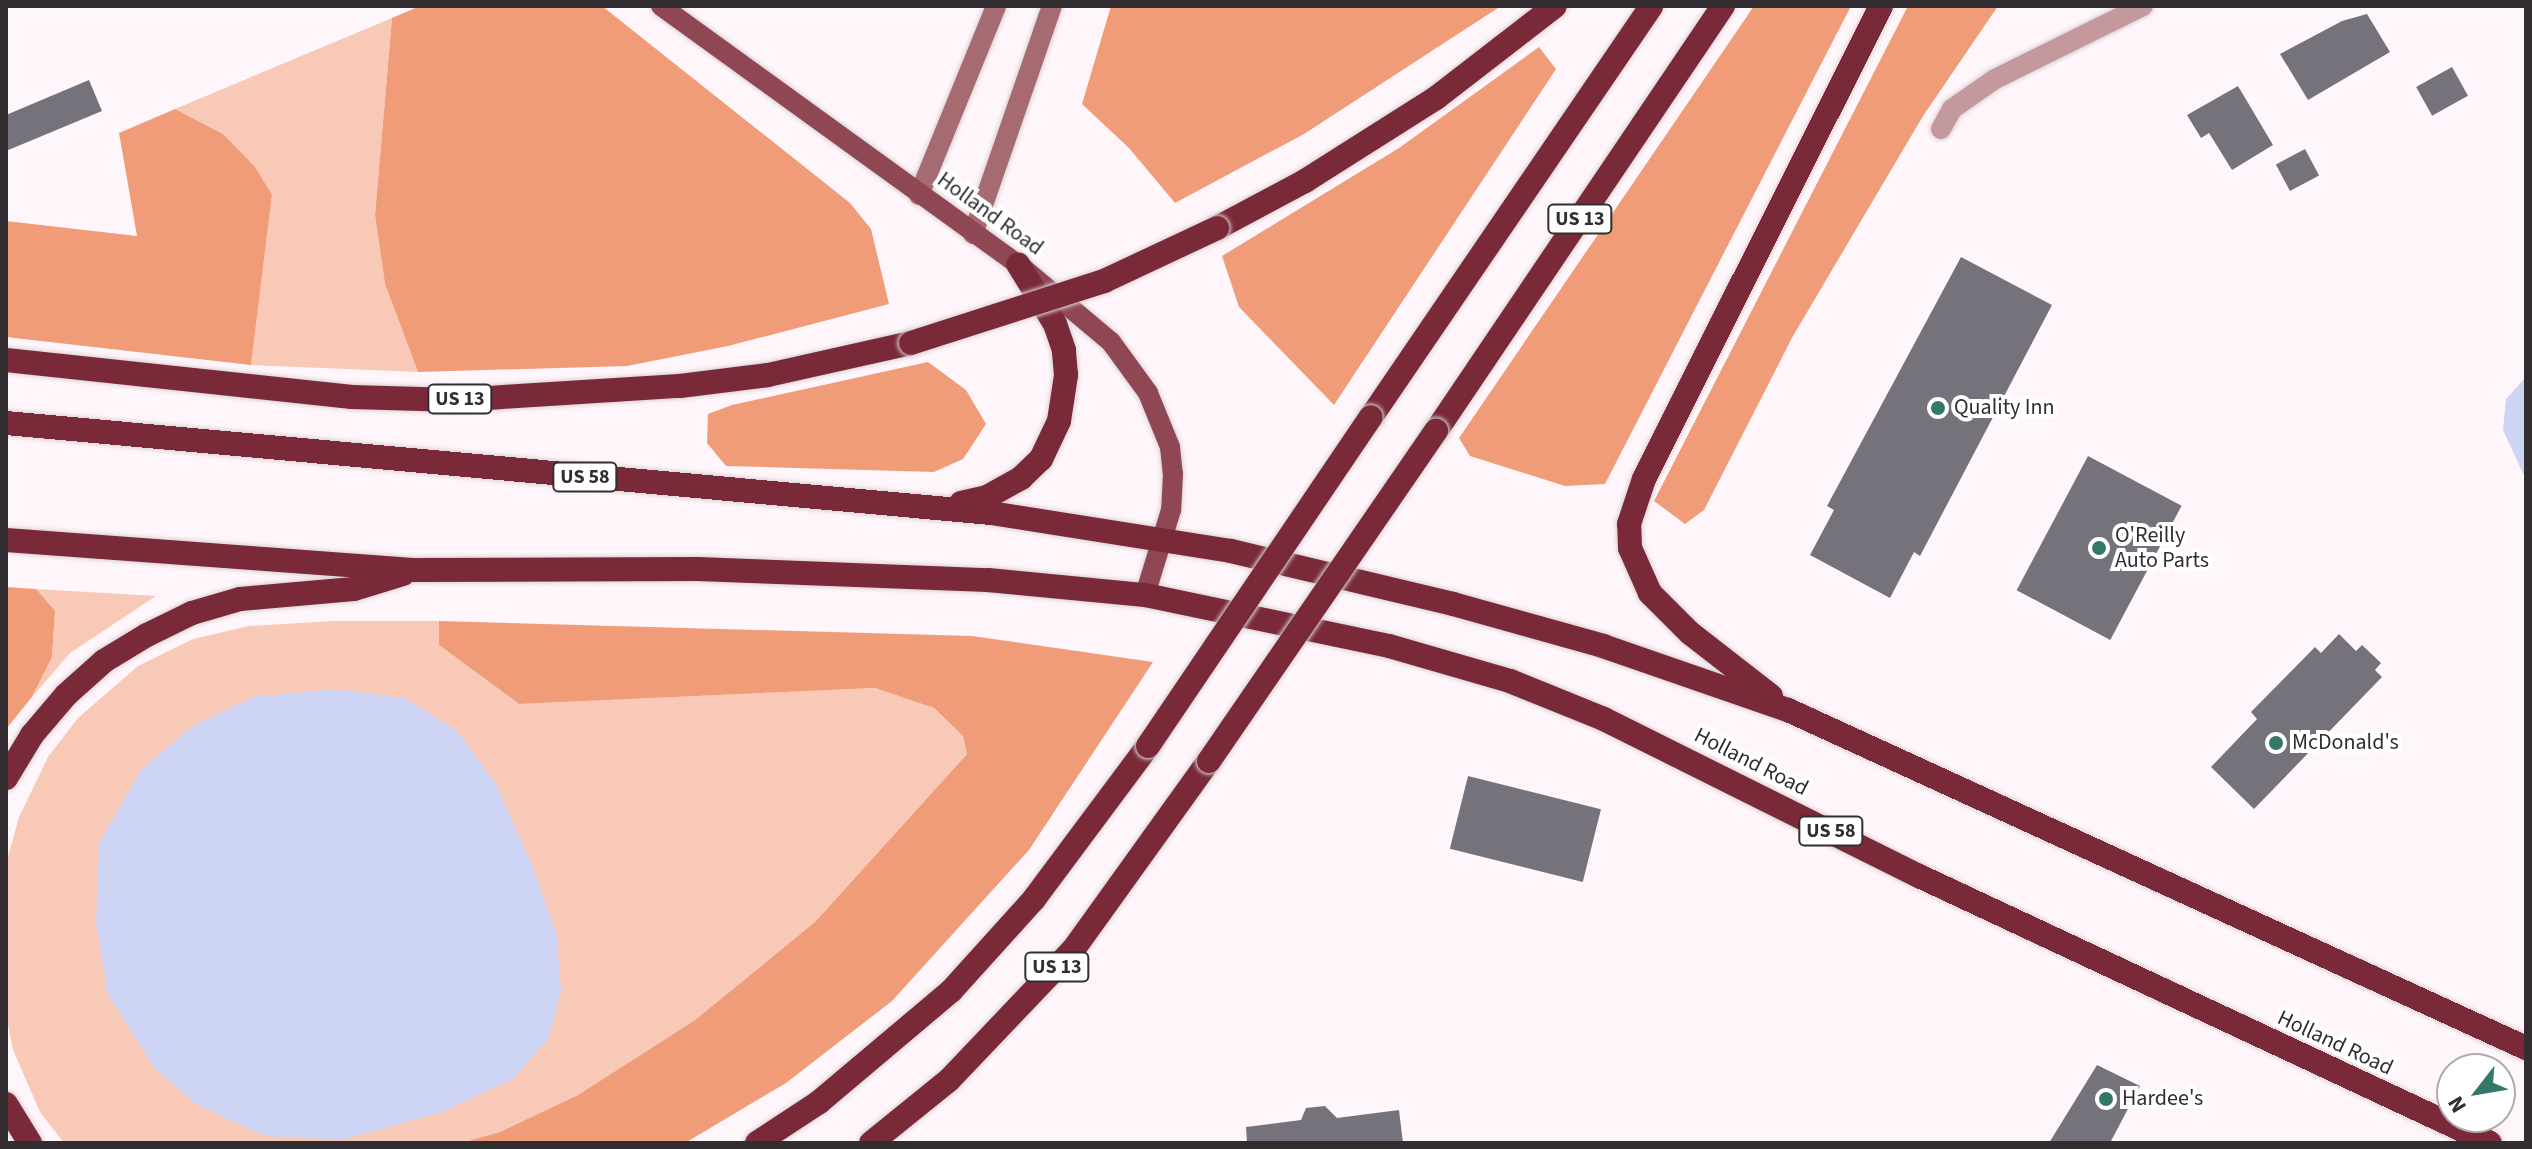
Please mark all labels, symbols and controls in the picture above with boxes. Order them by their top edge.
street label: Holland Road [932,167,1048,261]
road number: US 13 [1546,203,1614,235]
road number: US 13 [426,383,494,415]
place label: Quality Inn [1954,395,2055,421]
marker: Quality Inn [1929,399,1947,417]
road number: US 58 [551,461,619,493]
place label: O'Reilly Auto Parts [2115,522,2209,574]
marker: O'Reilly Auto Parts [2090,539,2108,557]
street label: Holland Road [1690,722,1812,802]
place label: McDonald's [2292,730,2399,756]
marker: McDonald's [2267,734,2285,752]
road number: US 58 [1797,815,1865,847]
road number: US 13 [1023,951,1091,983]
street label: Holland Road [2273,1005,2397,1081]
north arrow [2436,1053,2516,1133]
place label: Hardee's [2122,1086,2203,1112]
marker: Hardee's [2097,1090,2115,1108]
text: N [2440,1090,2475,1119]

